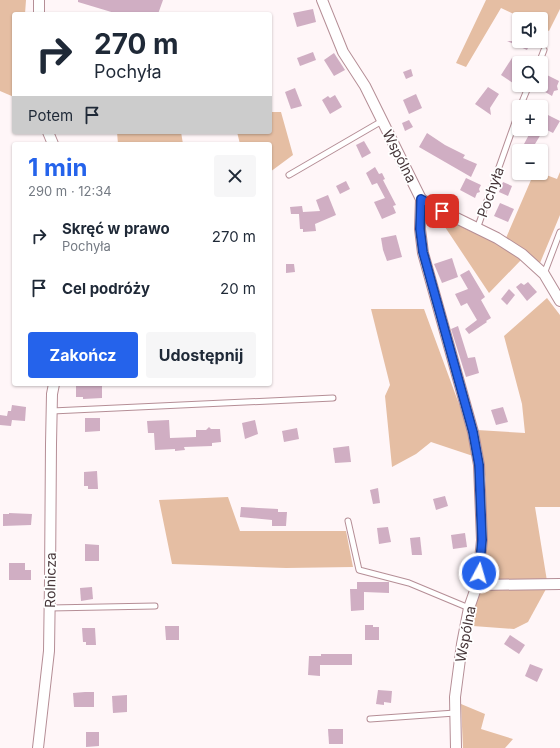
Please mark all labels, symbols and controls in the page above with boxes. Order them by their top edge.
map controls [512,12,548,180]
button: sound [512,12,548,48]
text: 270 m [94,27,179,61]
icon: right [28,28,80,80]
button: search [512,56,548,92]
text: Pochyła [94,61,162,82]
button: + [512,100,548,136]
icon: arrive [81,104,103,126]
text: Potem [28,106,73,125]
street label: Wspólna [379,127,421,185]
button: − [512,144,548,180]
text: 1 min [28,153,87,182]
button: close [214,155,256,197]
street label: Pochyła [473,164,507,220]
text: 290 m · 12:34 [28,183,112,199]
pin [425,194,459,228]
icon: arrive [431,200,453,222]
text: Skręć w prawo [62,219,170,238]
icon: right [28,225,50,247]
text: 270 m [212,227,256,246]
text: Pochyła [62,238,111,254]
icon: arrive [28,277,50,299]
text: Cel podróży [62,279,150,298]
text: 20 m [220,279,256,298]
button: Zakończ [28,332,138,378]
button: Udostępnij [146,332,256,378]
street label: Rolnicza [41,552,59,608]
position arrow [458,552,500,594]
street label: Wspólna [451,604,479,664]

